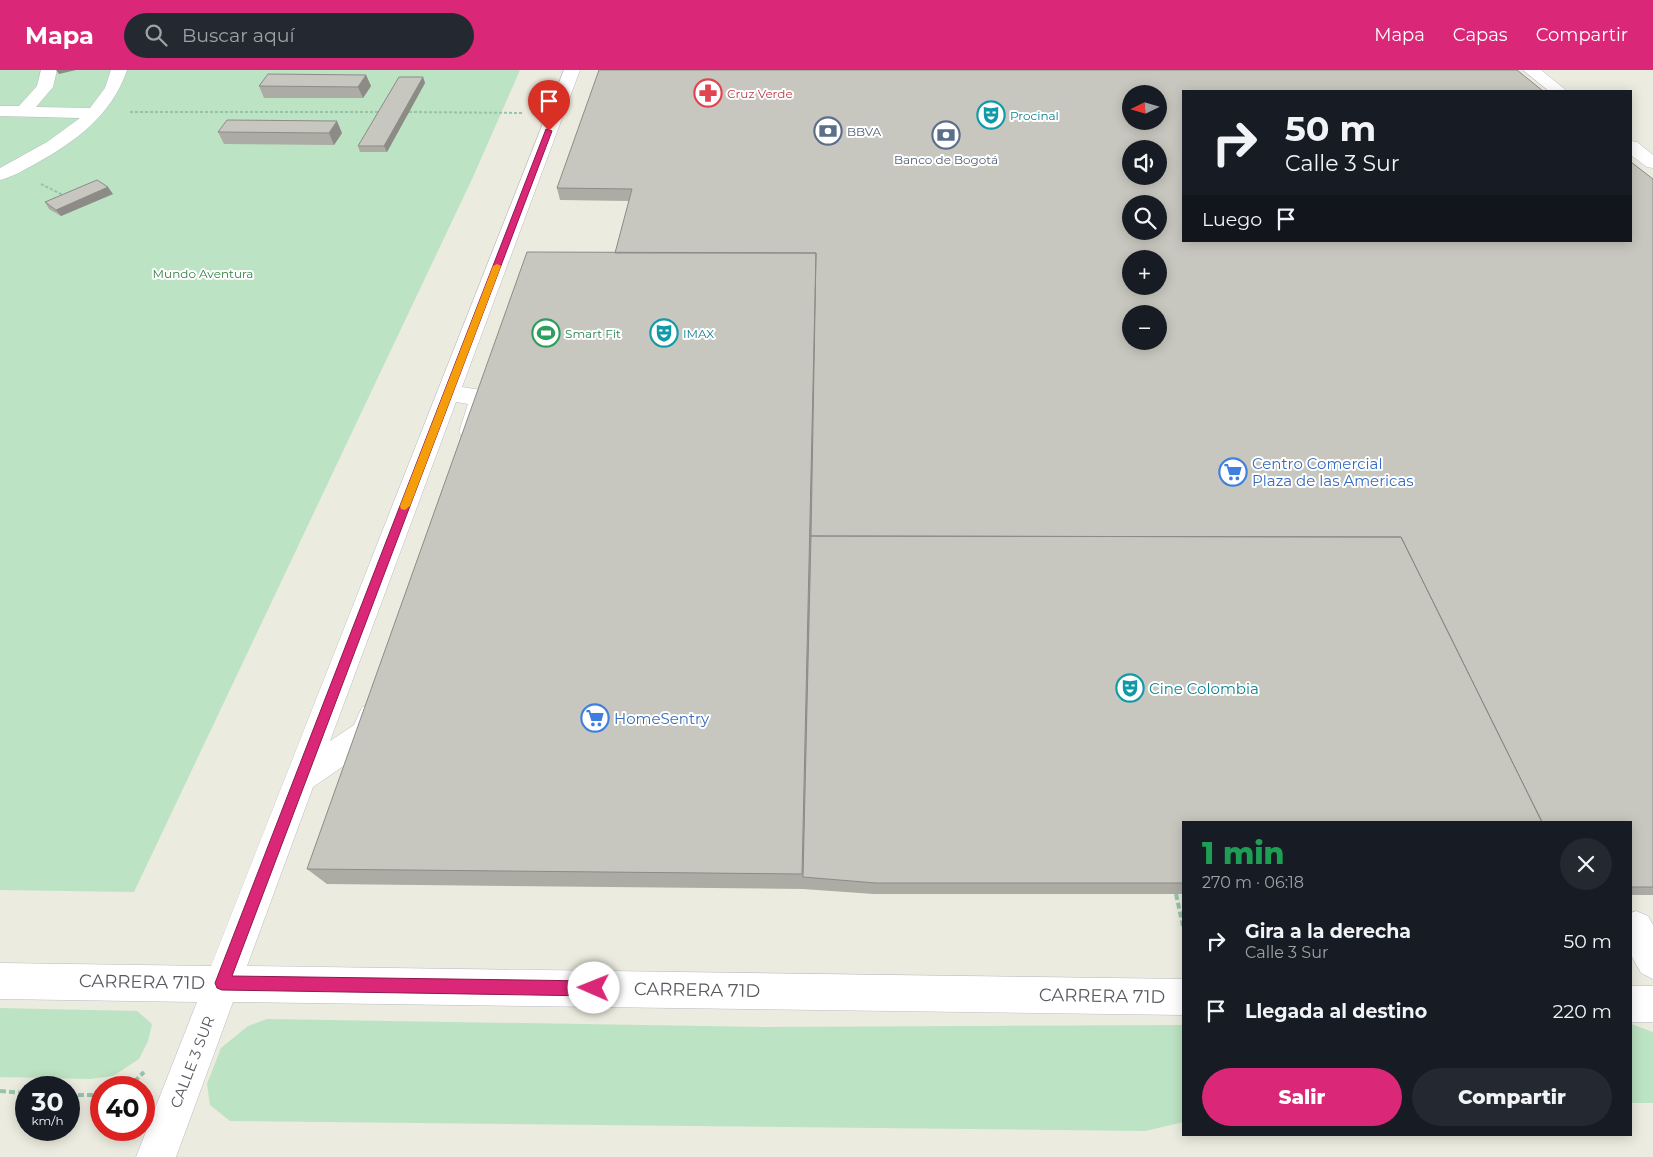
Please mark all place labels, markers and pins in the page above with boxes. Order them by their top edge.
pharmacy icon: Cruz Verde [693,78,723,108]
pin [528,80,570,131]
place label: Cruz Verde [727,86,793,101]
theatre icon: Procinal [976,100,1006,130]
place label: Procinal [1010,108,1059,123]
bank icon: BBVA [813,116,843,146]
bank icon: Banco de Bogotá [931,120,961,150]
place label: BBVA [847,124,882,139]
place label: Banco de Bogotá [894,152,998,167]
sports icon: Smart Fit [531,318,561,348]
theatre icon: IMAX [649,318,679,348]
place label: Smart Fit [565,326,621,341]
place label: IMAX [683,326,714,341]
place label: Centro Comercial Plaza de las Americas [1252,454,1414,490]
supermarket icon: Centro Comercial Plaza de las Americas [1218,457,1248,487]
theatre icon: Cine Colombia [1115,673,1145,703]
place label: Cine Colombia [1149,679,1259,698]
supermarket icon: HomeSentry [580,703,610,733]
place label: HomeSentry [614,709,710,728]

